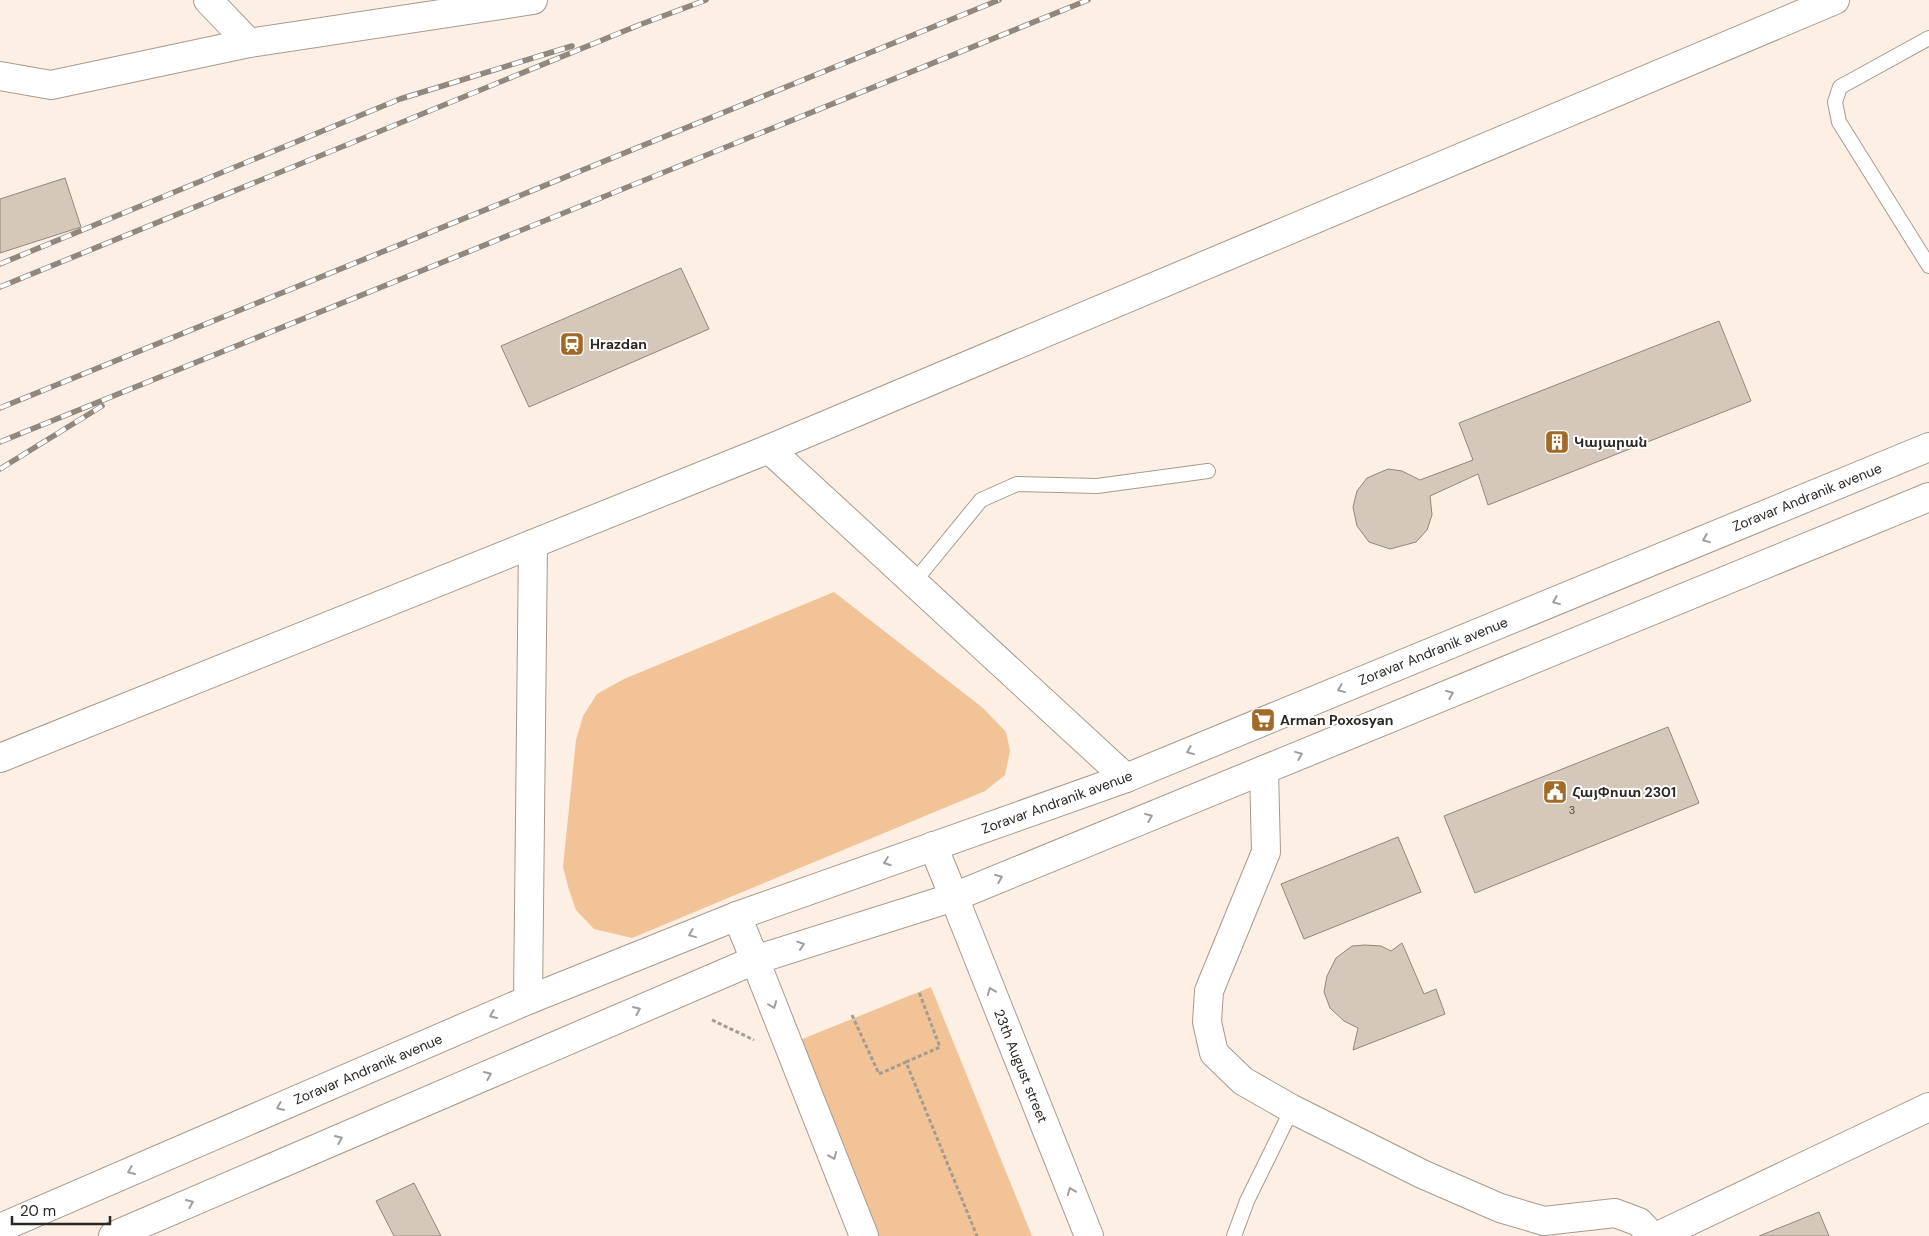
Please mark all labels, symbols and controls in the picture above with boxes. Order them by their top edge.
station icon: Hrazdan [559,331,585,357]
place label: Hrazdan [590,335,647,353]
building icon: Կայարան [1544,429,1570,455]
place label: Կայարան [1574,433,1648,451]
street label: Zoravar Andranik avenue [1730,459,1884,535]
one-way arrow [1702,532,1711,543]
one-way arrow [1552,594,1561,605]
street label: Zoravar Andranik avenue [1356,613,1510,689]
one-way arrow [1337,683,1345,693]
one-way arrow [1445,689,1454,700]
supermarket icon: Arman Poxosyan [1250,707,1276,733]
place label: Arman Poxosyan [1280,711,1393,729]
one-way arrow [1186,745,1195,755]
one-way arrow [1295,751,1303,761]
street label: Zoravar Andranik avenue [979,766,1135,838]
public building icon: ՀայՓոստ 2301 [1542,779,1568,805]
place label: ՀայՓոստ 2301 [1572,783,1676,801]
house number: 3 [1569,803,1575,817]
one-way arrow [1144,812,1153,823]
one-way arrow [883,856,892,866]
one-way arrow [994,874,1003,885]
one-way arrow [688,927,697,938]
one-way arrow [797,941,805,951]
one-way arrow [987,987,998,996]
one-way arrow [767,1000,777,1009]
one-way arrow [632,1006,641,1017]
street label: 23th August street [990,1007,1052,1125]
one-way arrow [489,1008,498,1019]
street label: Zoravar Andranik avenue [291,1030,445,1108]
one-way arrow [483,1070,492,1081]
one-way arrow [276,1100,285,1111]
one-way arrow [334,1134,343,1145]
one-way arrow [826,1151,837,1160]
one-way arrow [127,1166,135,1176]
one-way arrow [1067,1187,1077,1196]
scale bar [12,1194,110,1226]
one-way arrow [185,1198,193,1208]
text: 20 m [20,1201,56,1221]

